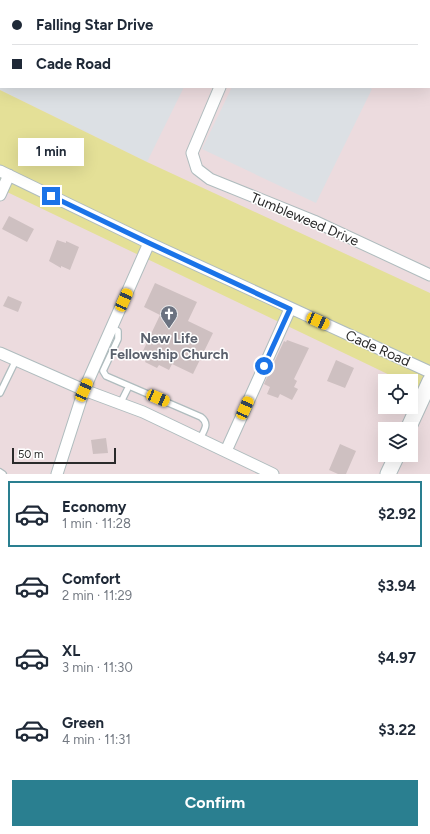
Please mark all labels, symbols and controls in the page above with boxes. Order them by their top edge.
text: Falling Star Drive [36,16,153,34]
text: Cade Road [36,55,111,73]
callout: 1 min [18,138,84,166]
text: 1 min [36,144,66,159]
route end [42,187,60,205]
street label: Tumbleweed Drive [248,189,362,250]
car [114,287,134,313]
church icon: New Life Fellowship Church [159,304,179,329]
car [305,311,331,331]
street label: Cade Road [343,327,413,370]
place label: New Life Fellowship Church [110,330,228,363]
route start [255,357,273,375]
map controls [378,374,418,462]
button: locate [378,374,418,414]
car [74,377,94,403]
car [145,388,171,408]
car [235,395,255,421]
button: layers [378,422,418,462]
scale bar [12,446,116,465]
text: 50 m [18,448,43,461]
icon: car [14,496,50,532]
text: Economy [62,498,127,516]
text: $2.92 [378,505,416,523]
text: 1 min · 11:28 [62,516,131,531]
icon: car [14,568,50,604]
text: Comfort [62,570,121,588]
text: $3.94 [377,577,416,595]
text: 2 min · 11:29 [62,588,132,603]
icon: car [14,640,50,676]
text: XL [62,642,80,660]
text: $4.97 [377,649,416,667]
text: 3 min · 11:30 [62,660,133,675]
icon: car [14,712,50,748]
text: Green [62,714,104,732]
text: $3.22 [378,721,416,739]
text: 4 min · 11:31 [62,732,131,747]
button: Confirm [12,780,418,826]

